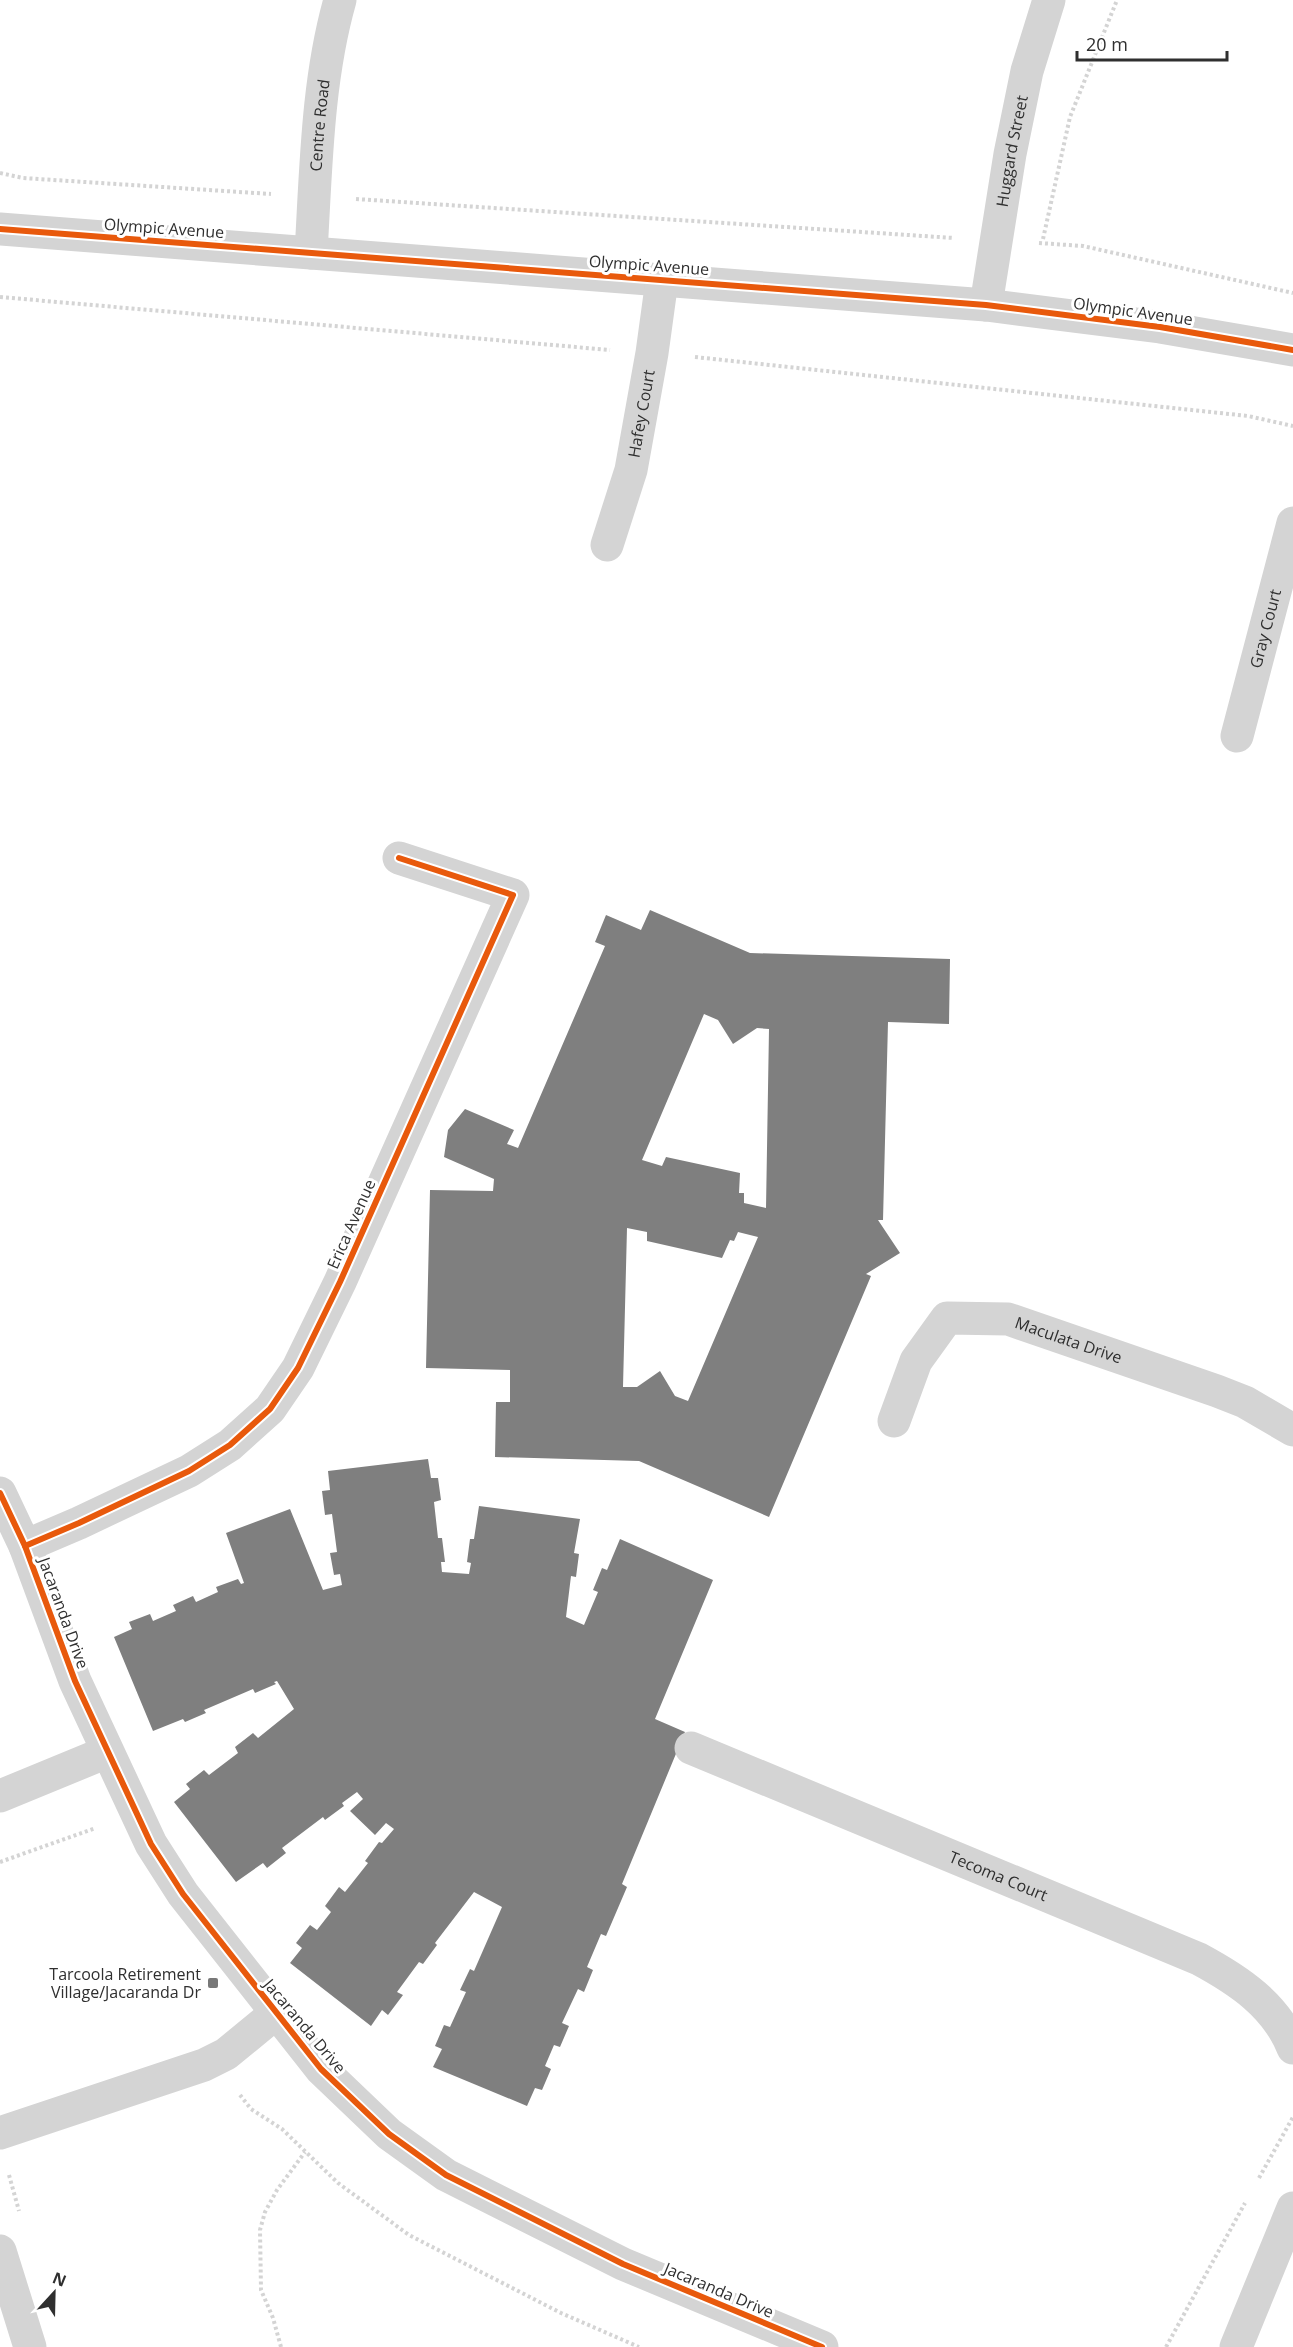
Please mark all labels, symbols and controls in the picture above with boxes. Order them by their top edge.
scale bar [1077,24,1227,62]
text: 20 m [1086,32,1128,56]
street label: Centre Road [304,78,335,172]
street label: Huggard Street [991,93,1033,208]
street label: Olympic Avenue [103,213,225,243]
street label: Olympic Avenue [588,250,710,280]
street label: Olympic Avenue [1072,292,1194,330]
street label: Hafey Court [622,368,660,459]
street label: Gray Court [1244,586,1286,671]
street label: Erica Avenue [321,1176,381,1272]
street label: Maculata Drive [1012,1311,1125,1368]
street label: Jacaranda Drive [33,1552,94,1672]
street label: Tecoma Court [946,1845,1051,1906]
place label: Tarcoola Retirement Village/Jacaranda Dr [49,1963,201,2003]
street label: Jacaranda Drive [258,1973,351,2078]
marker: Tarcoola Retirement Village/Jacaranda Dr [206,1976,220,1990]
street label: Jacaranda Drive [659,2256,777,2323]
north arrow [24,2263,84,2323]
text: N [49,2266,70,2292]

